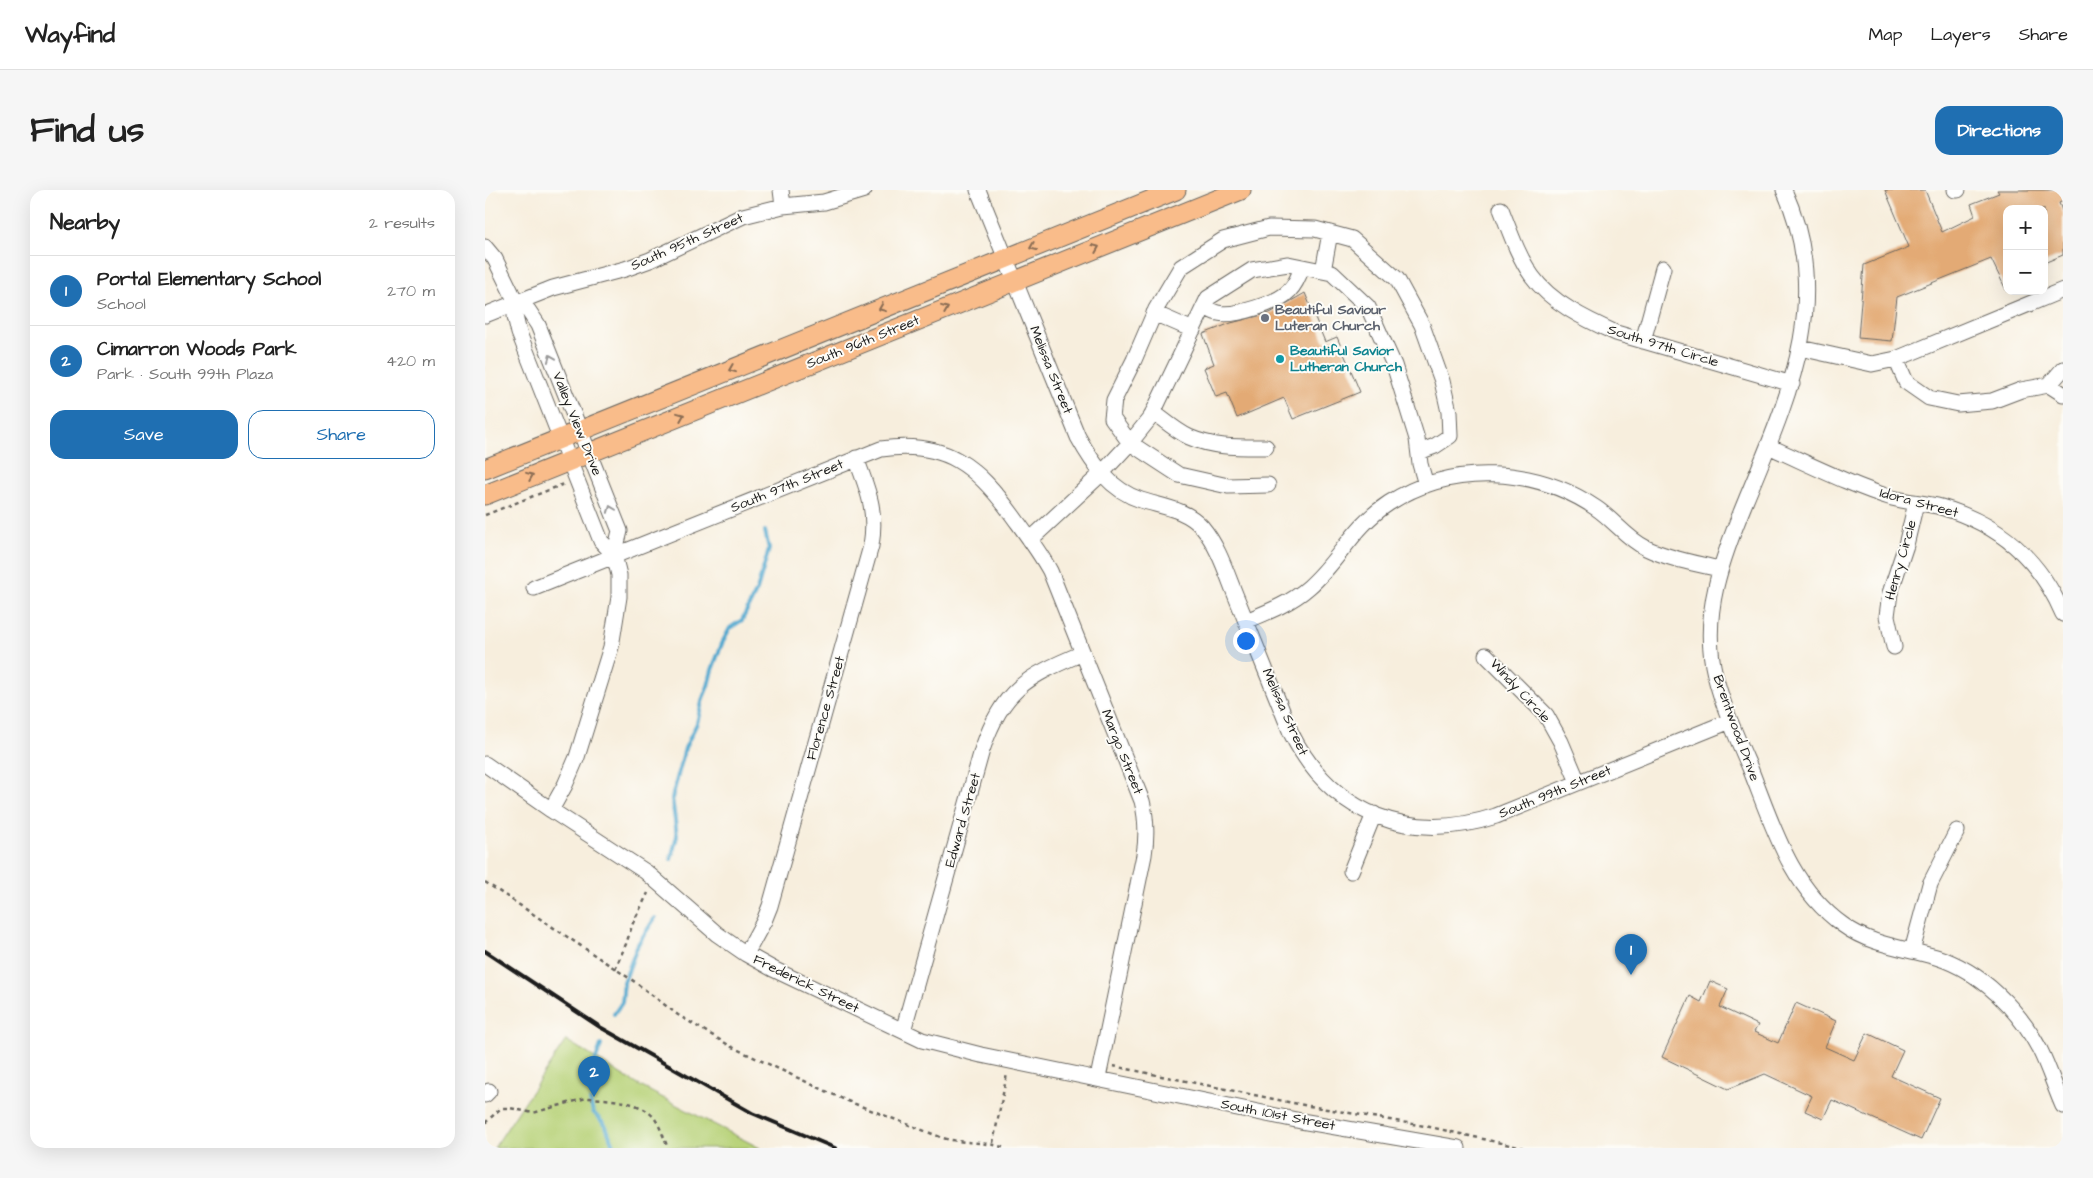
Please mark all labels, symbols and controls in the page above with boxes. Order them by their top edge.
text: Wayfind [25,18,115,52]
text: Map [1868,22,1902,47]
text: Layers [1930,22,1991,47]
text: Share [2019,22,2068,47]
text: Find us [30,106,144,155]
button: Directions [1935,106,2063,155]
map controls [2003,205,2048,295]
button: + [2003,205,2048,250]
text: Nearby [50,208,120,237]
street label: South 95th Street [627,208,747,276]
text: 2 results [369,212,435,234]
one-way arrow [1029,241,1038,251]
one-way arrow [1091,244,1100,254]
button: − [2003,250,2048,295]
text: Portal Elementary School [97,266,321,293]
text: 1 [65,280,67,302]
text: 270 m [387,280,435,302]
text: School [97,293,146,315]
place label: Beautiful Saviour Luteran Church [1275,300,1386,336]
one-way arrow [878,302,887,312]
one-way arrow [940,304,949,315]
street label: South 96th Street [803,310,923,374]
marker: Beautiful Saviour Luteran Church [1259,312,1271,324]
street label: South 97th Circle [1605,320,1721,373]
street label: Melissa Street [1024,323,1078,417]
text: Cimarron Woods Park [97,336,297,363]
place label: Beautiful Savior Lutheran Church [1290,341,1403,377]
text: 2 [61,350,71,372]
text: 420 m [386,350,435,372]
marker: Beautiful Savior Lutheran Church [1274,353,1286,365]
one-way arrow [547,354,557,363]
text: Park · South 99th Plaza [97,363,273,385]
one-way arrow [728,363,736,373]
street label: Valley View Drive [547,369,607,479]
button: Save [50,410,238,459]
button: Share [248,410,435,459]
one-way arrow [676,411,685,422]
street label: South 97th Street [728,454,847,518]
one-way arrow [525,472,534,483]
street label: Idora Street [1877,483,1961,523]
one-way arrow [607,505,617,514]
street label: Henry Circle [1880,517,1922,602]
your location [1233,628,1259,654]
street label: Florence Street [802,653,850,762]
street label: Windy Circle [1485,655,1555,728]
street label: Melissa Street [1257,665,1313,759]
street label: Brentwood Drive [1708,672,1765,784]
street label: Margo Street [1096,706,1148,798]
street label: South 99th Street [1496,760,1614,824]
street label: Edward Street [940,770,986,870]
pin: 1 [1615,934,1647,975]
street label: Frederick Street [750,950,863,1019]
pin: 2 [578,1056,610,1097]
street label: South 101st Street [1219,1094,1337,1136]

